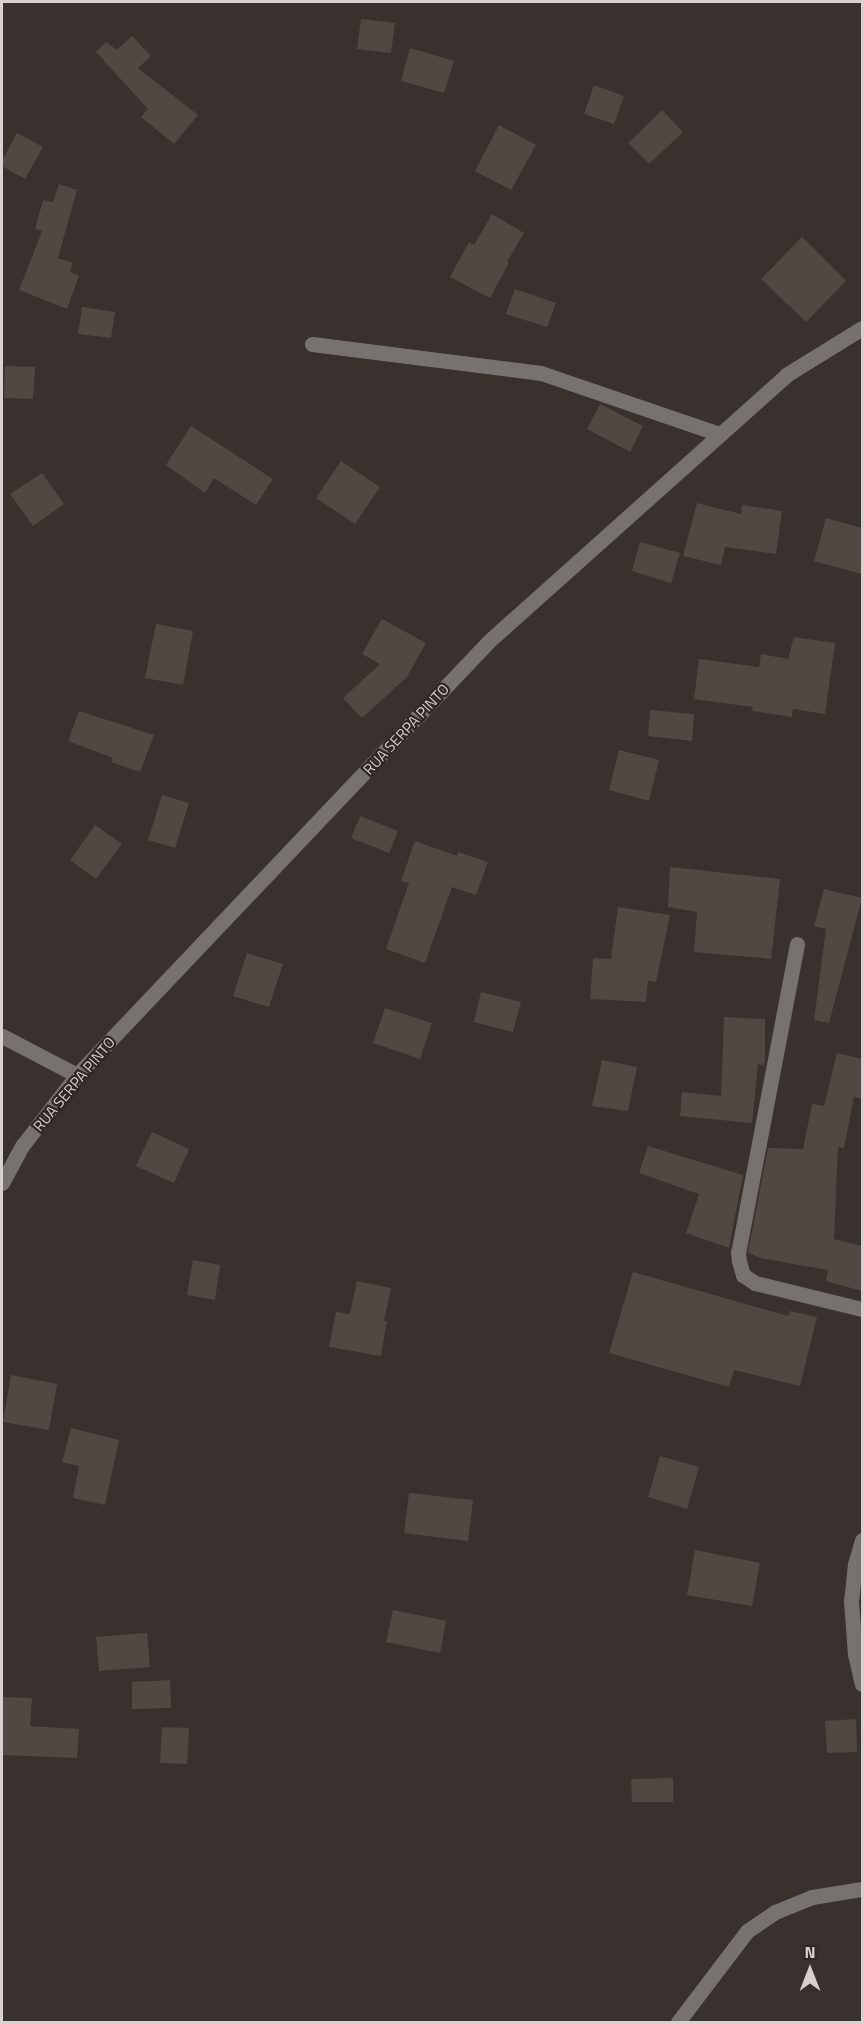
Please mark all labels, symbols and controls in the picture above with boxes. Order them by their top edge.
street label: RUA SERPA PINTO [359,680,453,778]
street label: RUA SERPA PINTO [29,1033,119,1135]
north arrow [780,1940,840,2000]
text: N [804,1940,816,1964]

